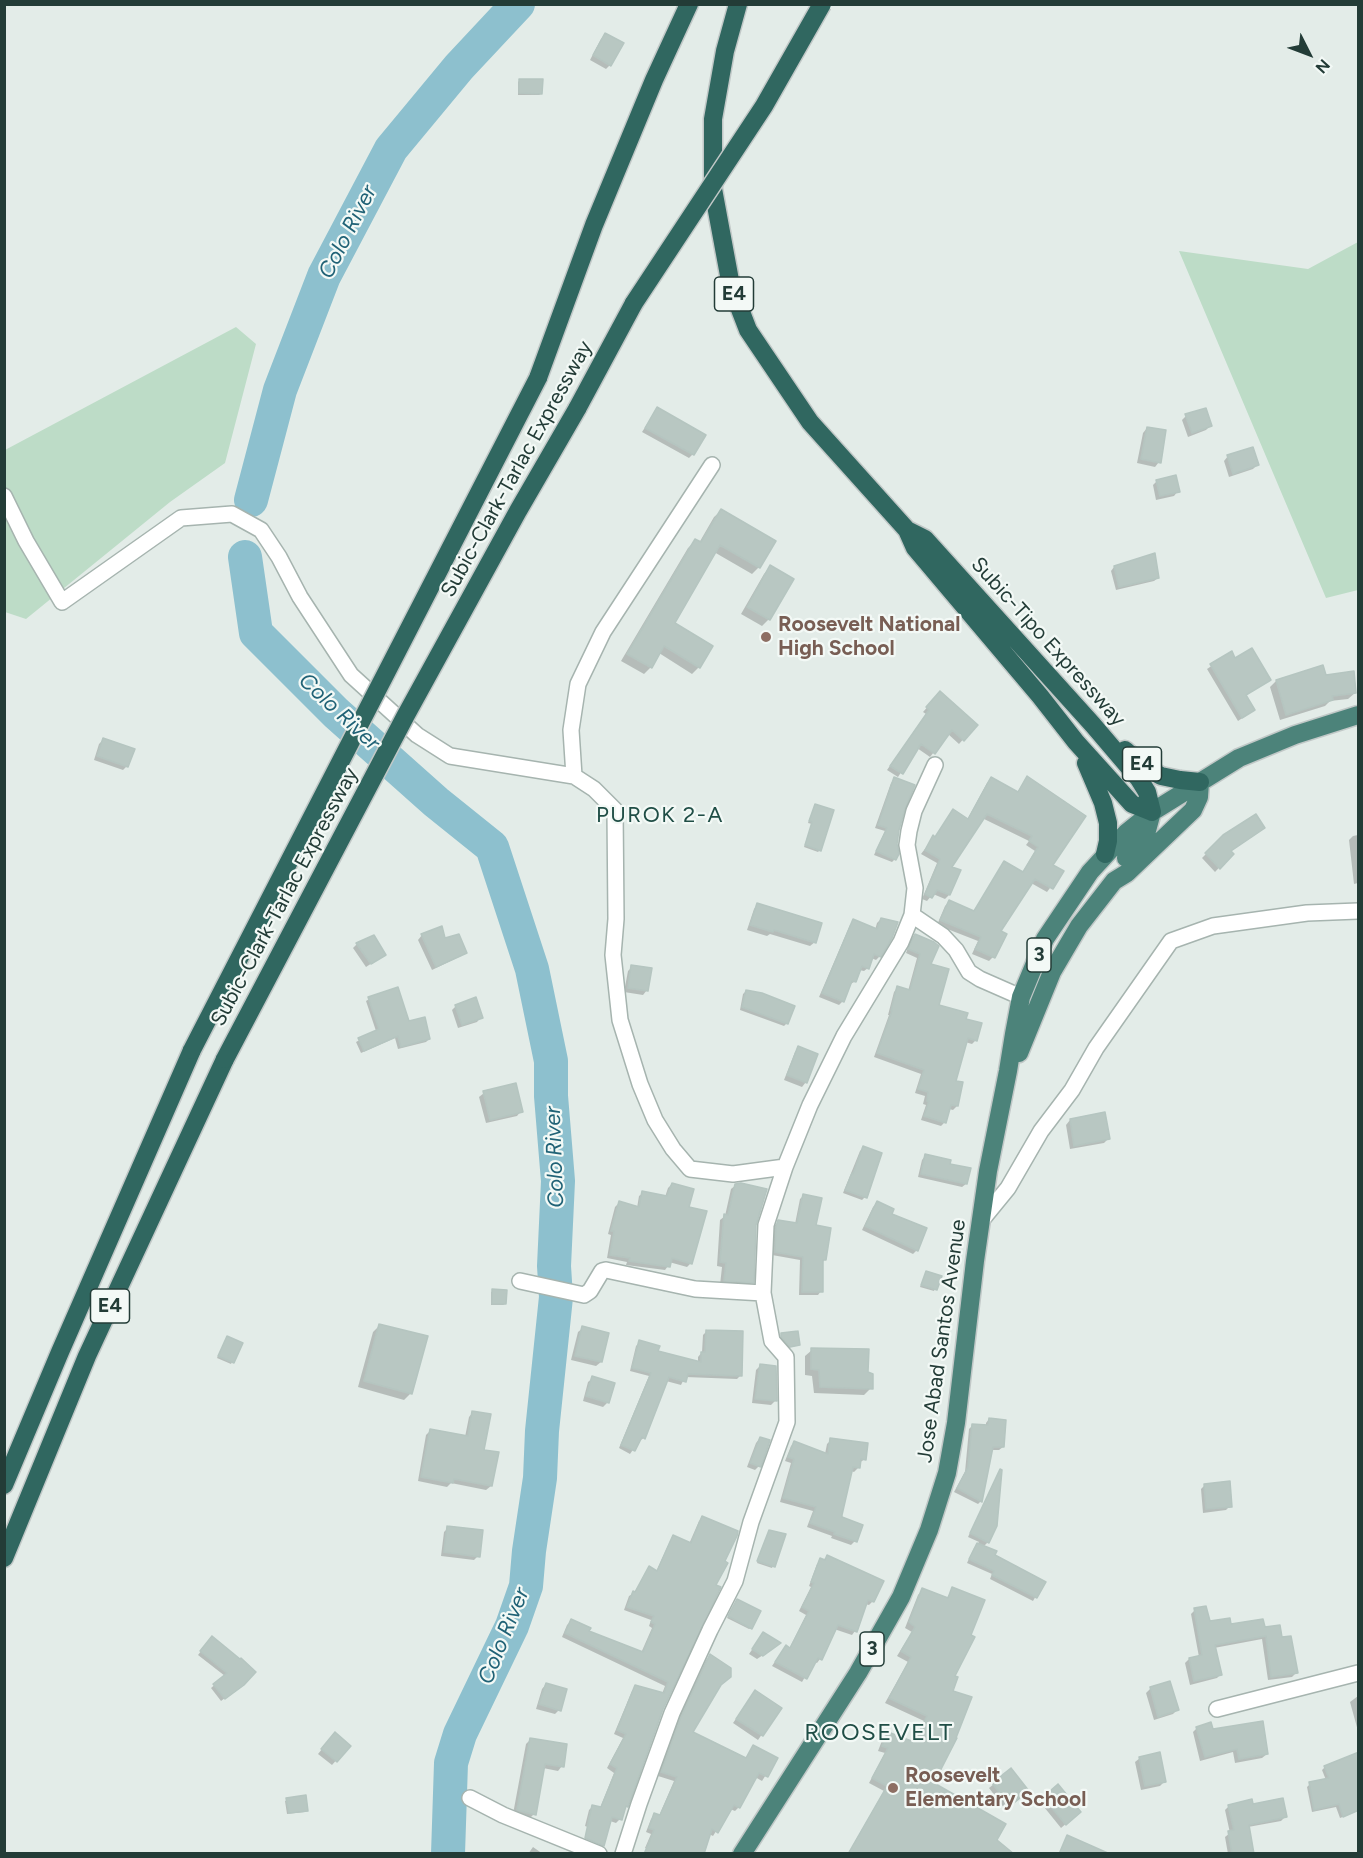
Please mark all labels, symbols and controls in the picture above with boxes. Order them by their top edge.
north arrow [1279,24,1339,84]
text: N [1312,55,1334,77]
water label: Colo River [313,181,383,283]
road number: E4 [714,277,754,311]
street label: Subic-Clark-Tarlac Expressway [436,336,598,602]
street label: Subic-Tipo Expressway [965,552,1131,732]
place label: Roosevelt National High School [778,612,960,662]
marker: Roosevelt National High School [759,630,773,644]
water label: Colo River [293,668,385,756]
road number: E4 [1122,747,1162,781]
street label: Subic-Clark-Tarlac Expressway [206,763,364,1031]
district label: PUROK 2-A [596,803,724,829]
road number: 3 [1027,938,1051,972]
water label: Colo River [540,1106,570,1208]
street label: Jose Abad Santos Avenue [912,1218,972,1464]
road number: E4 [90,1289,130,1323]
water label: Colo River [473,1584,535,1688]
road number: 3 [860,1632,884,1666]
district label: ROOSEVELT [804,1719,954,1747]
place label: Roosevelt Elementary School [905,1763,1086,1813]
marker: Roosevelt Elementary School [886,1781,900,1795]

